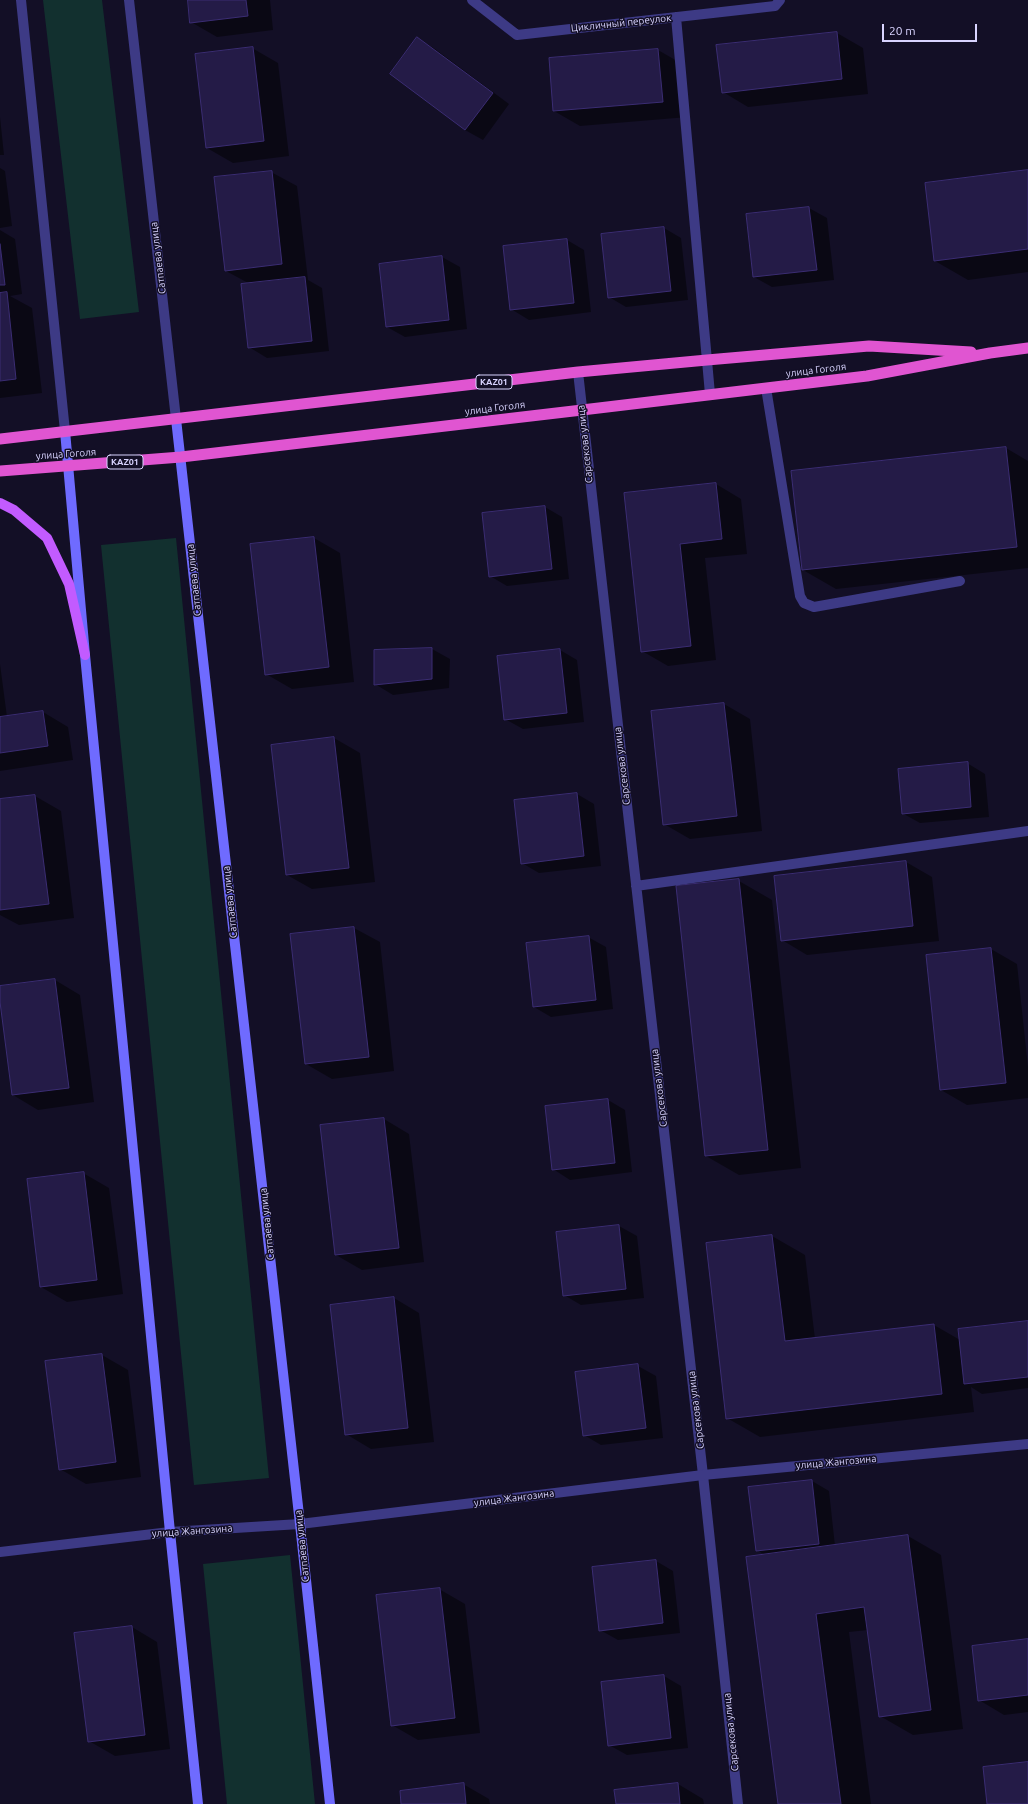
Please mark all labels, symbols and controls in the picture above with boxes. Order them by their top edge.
street label: Цикличный переулок [570,12,672,34]
scale bar [884,16,979,42]
text: 20 m [889,24,916,37]
street label: Сатпаева улица [148,221,168,295]
street label: улица Гоголя [785,360,847,380]
road number: KАZ01 [476,375,512,389]
street label: улица Гоголя [464,398,526,418]
street label: Сарсекова улица [575,404,595,484]
street label: улица Гоголя [35,446,97,462]
road number: KАZ01 [107,455,143,469]
street label: Сатпаева улица [184,543,204,617]
street label: Сарсекова улица [611,726,633,806]
street label: Сатпаева улица [220,865,240,939]
street label: Сарсекова улица [648,1048,670,1128]
street label: Сатпаева улица [257,1187,277,1261]
street label: Сарсекова улица [685,1370,707,1450]
street label: улица Жангозина [795,1453,877,1471]
street label: улица Жангозина [473,1487,555,1509]
street label: Сатпаева улица [292,1509,312,1583]
street label: улица Жангозина [151,1522,233,1540]
street label: Сарсекова улица [721,1692,741,1772]

